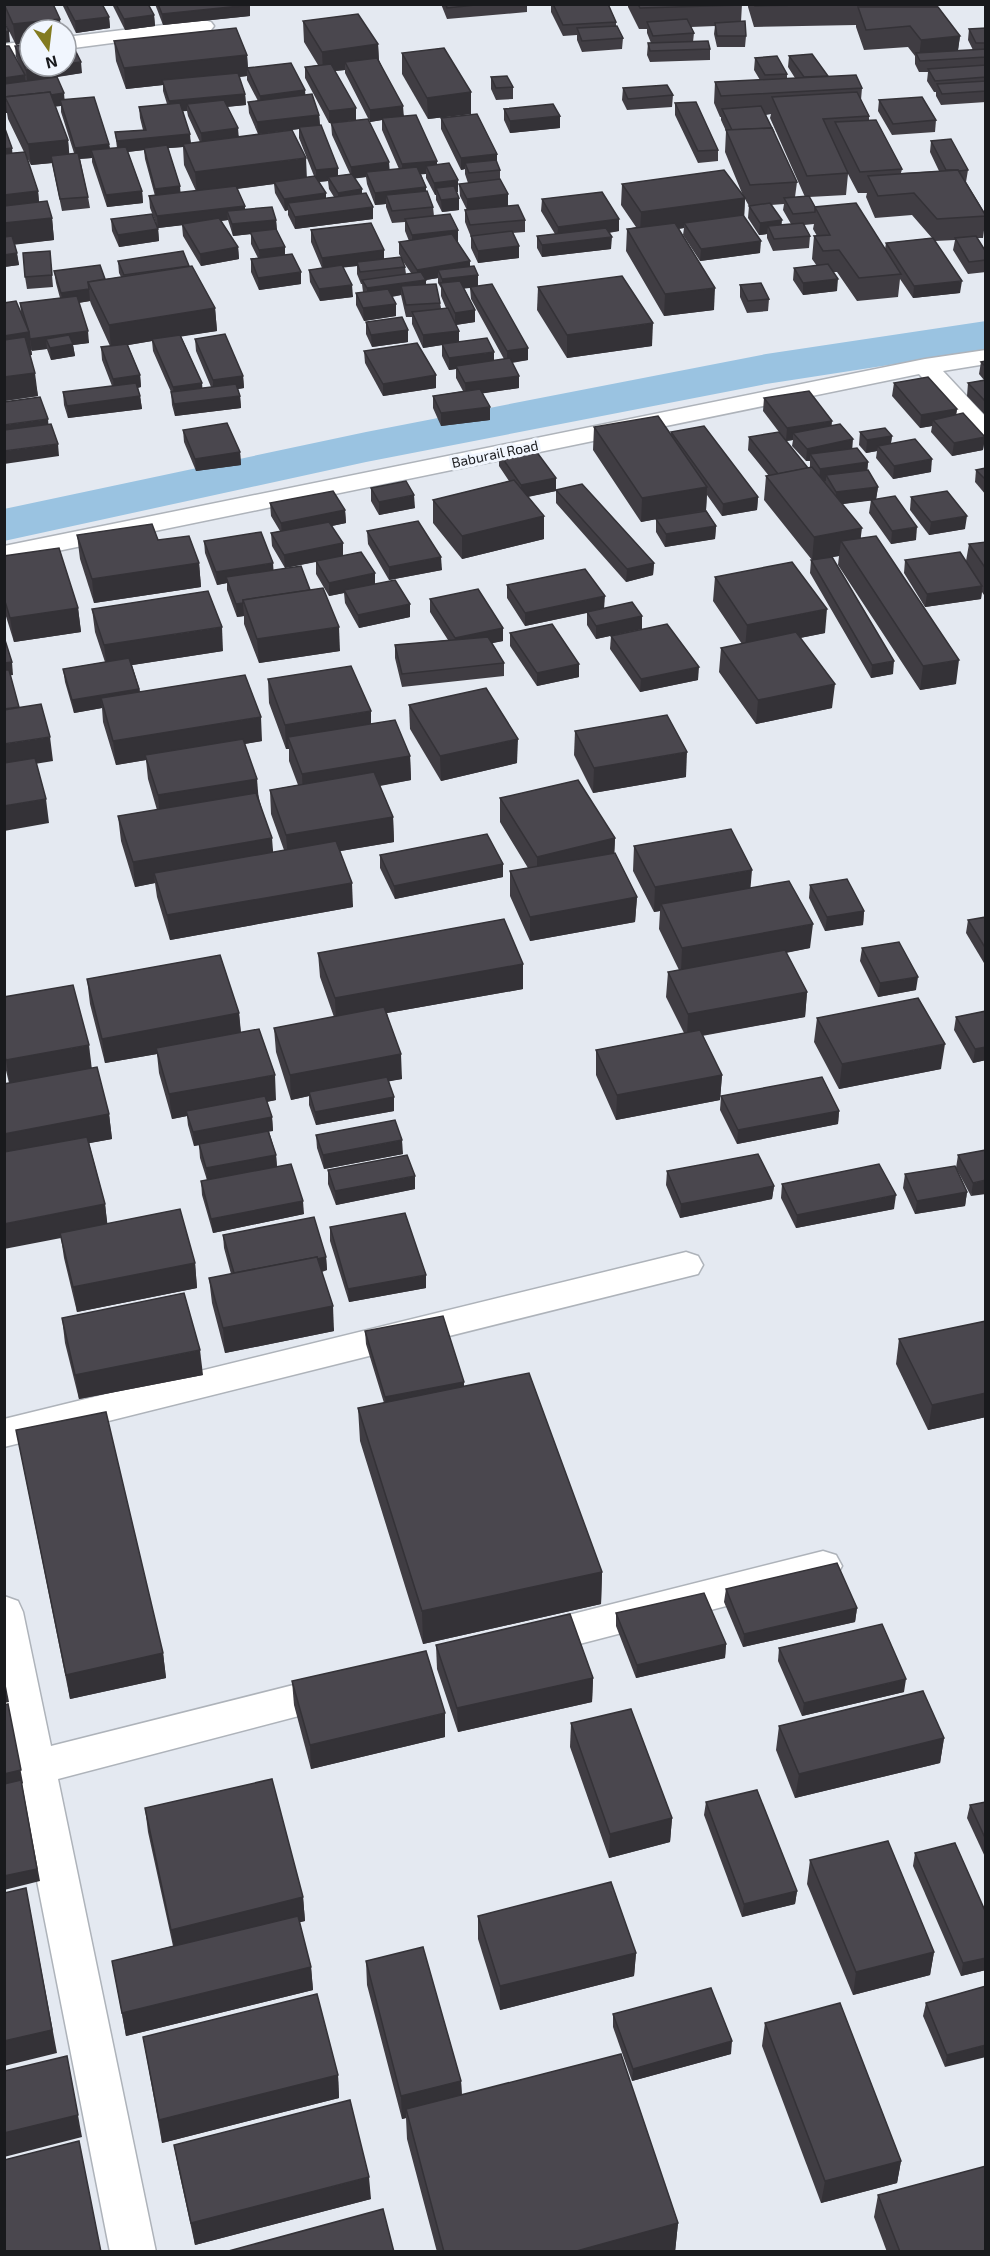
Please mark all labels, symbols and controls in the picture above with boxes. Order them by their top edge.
north arrow [18,18,78,78]
text: N [44,52,60,74]
street label: Baburail Road [450,436,540,471]

